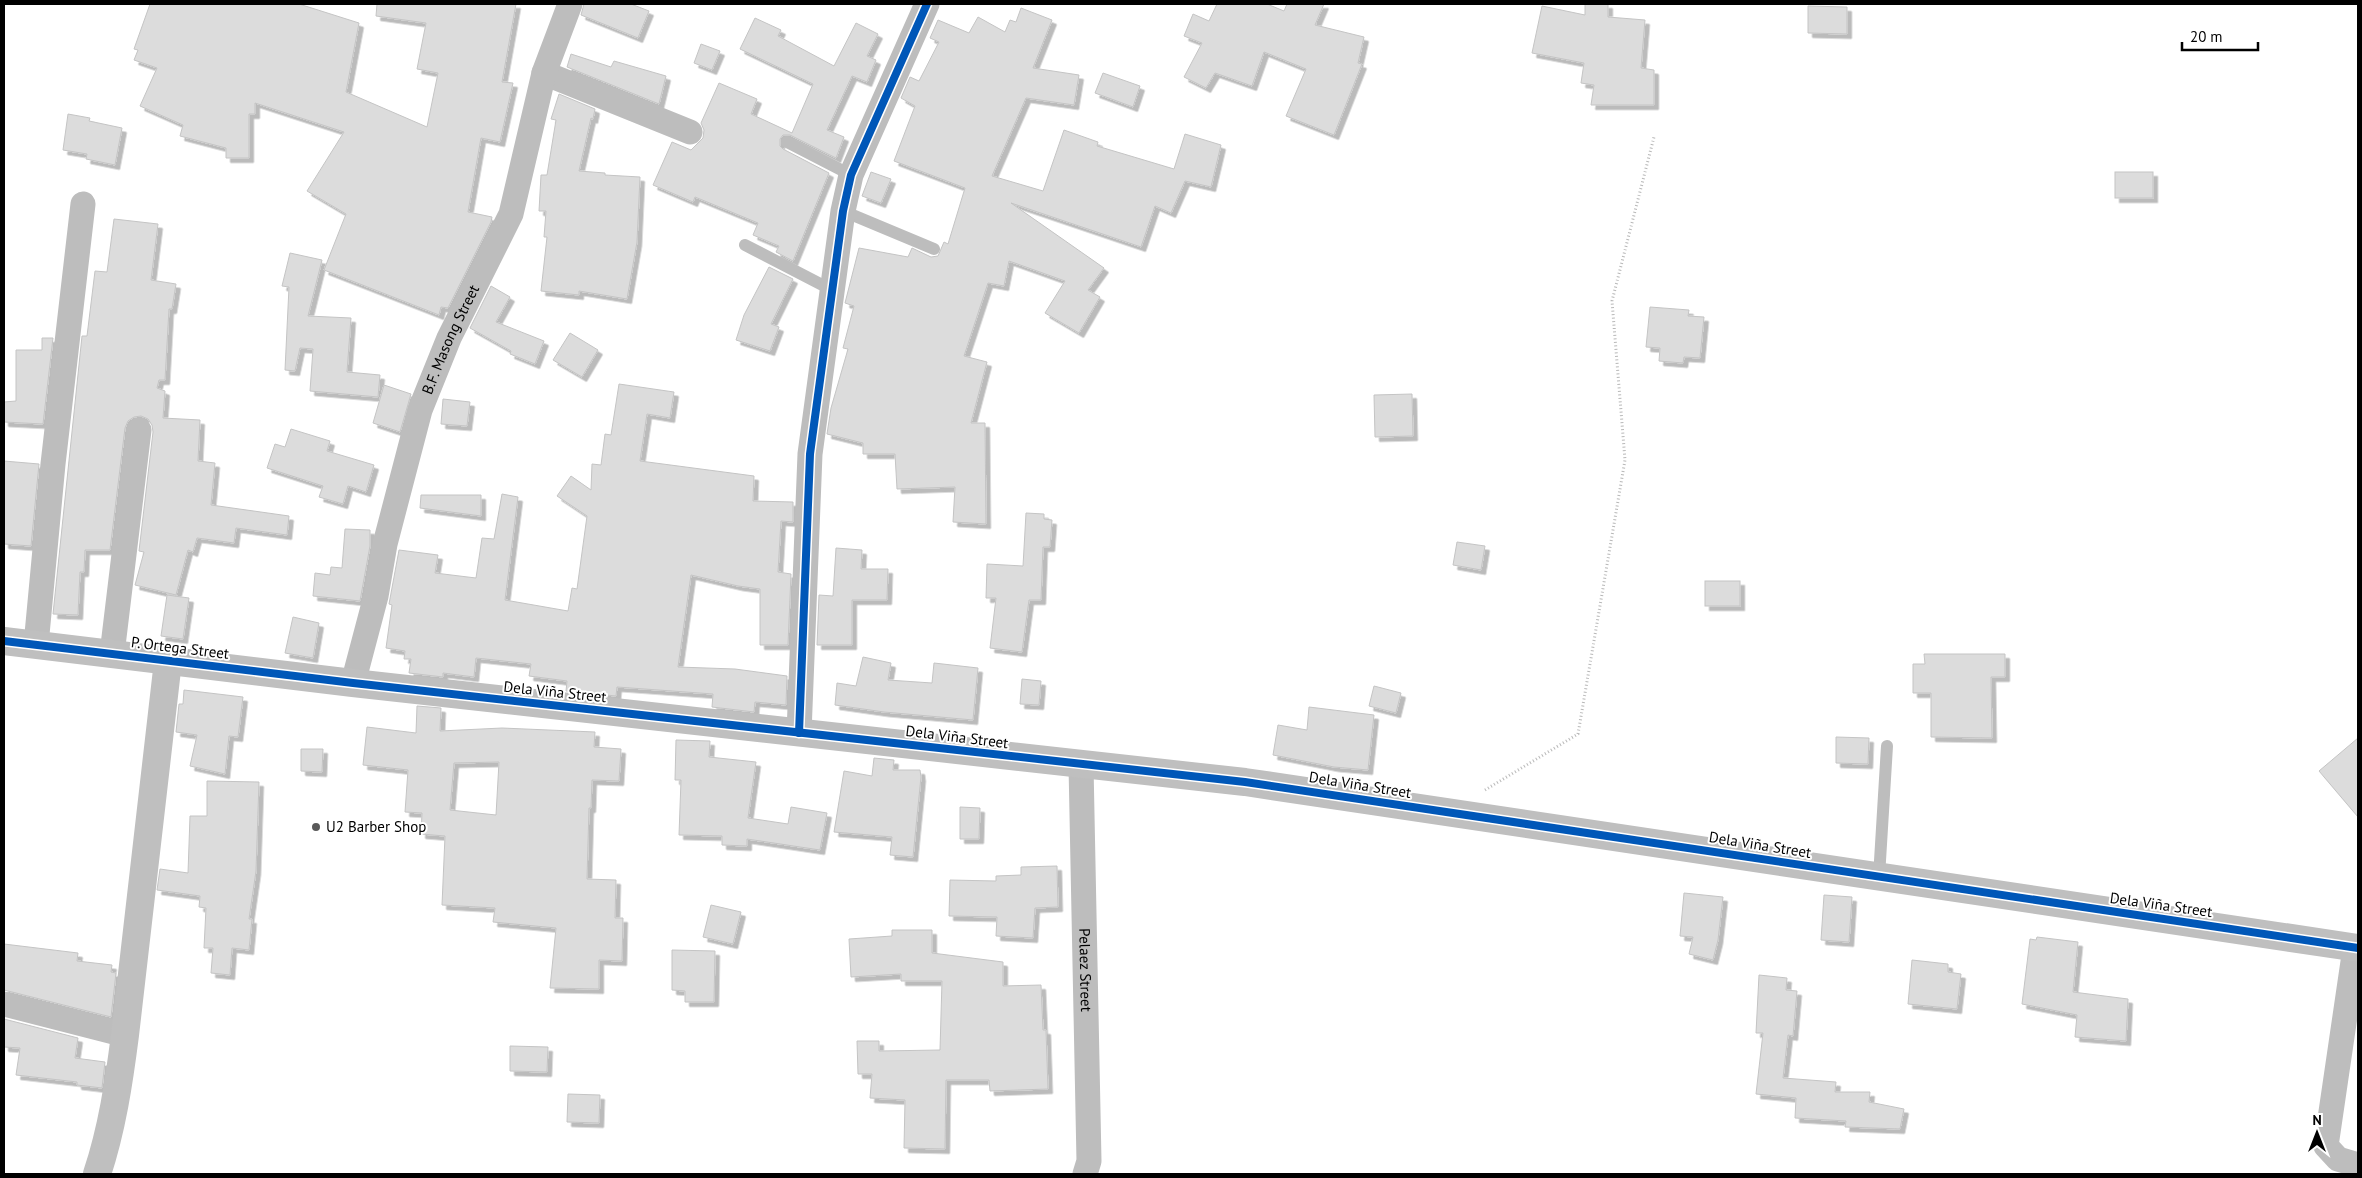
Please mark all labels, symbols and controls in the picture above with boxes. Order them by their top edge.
scale bar [2182,20,2258,52]
text: 20 m [2190,27,2223,46]
street label: B.F. Masong Street [417,281,483,397]
street label: P. Ortega Street [130,632,230,663]
street label: Dela Viña Street [503,677,607,706]
street label: Dela Viña Street [905,721,1009,752]
street label: Dela Viña Street [1308,767,1413,802]
place label: U2 Barber Shop [326,817,426,836]
marker: U2 Barber Shop [310,821,322,833]
street label: Dela Viña Street [1708,827,1813,862]
street label: Dela Viña Street [2109,888,2214,921]
street label: Pelaez Street [1075,928,1096,1012]
north arrow [2292,1108,2342,1158]
text: N [2312,1111,2322,1129]

